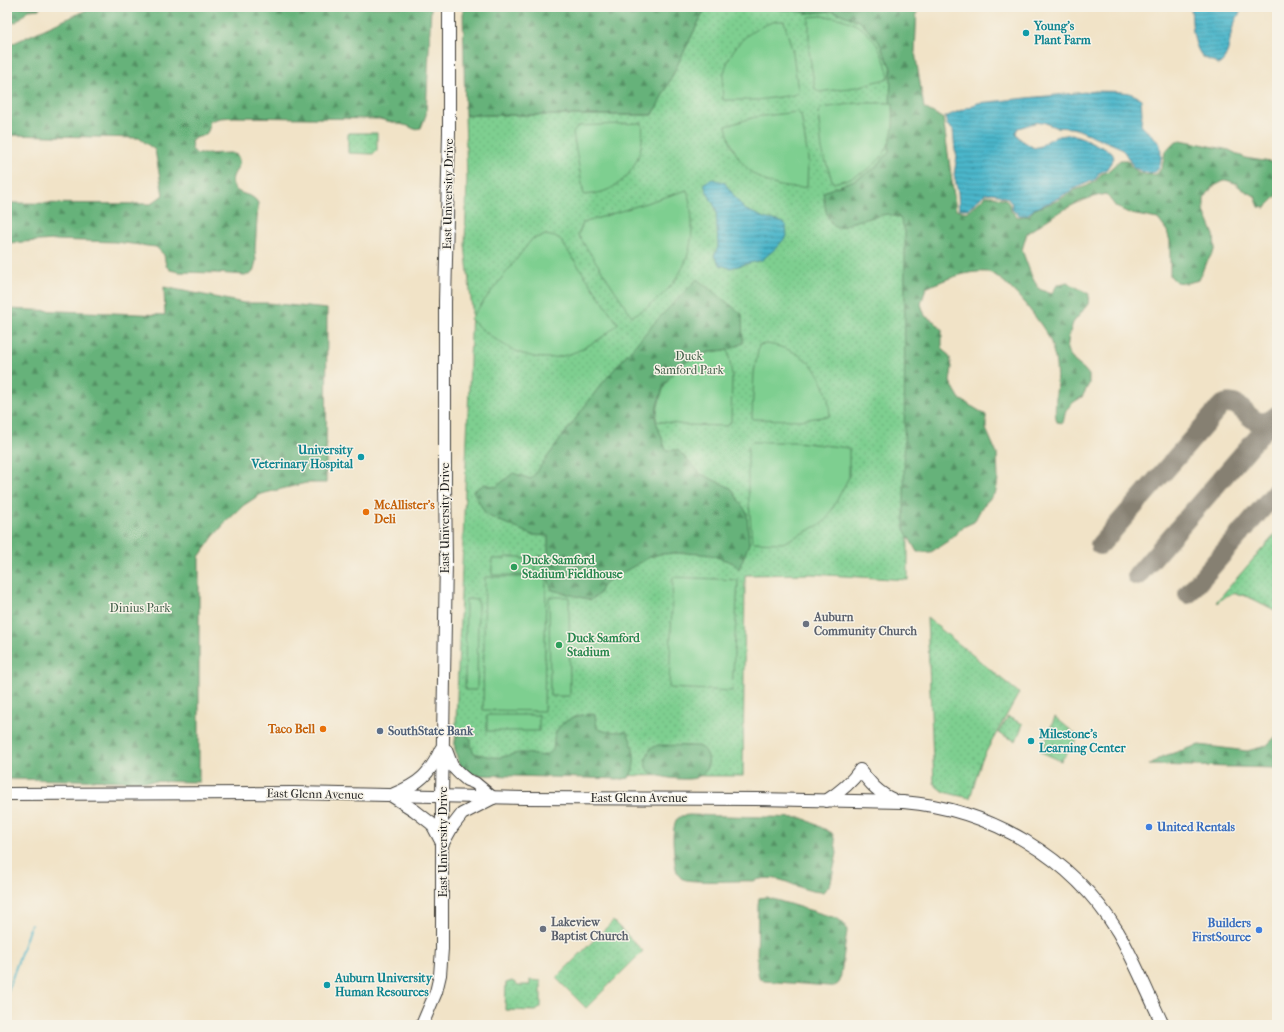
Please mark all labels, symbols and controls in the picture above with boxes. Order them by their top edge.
place label: Young's Plant Farm [1033,19,1092,47]
marker: Young's Plant Farm [1021,28,1031,38]
street label: East University Drive [440,138,456,250]
park label: Duck Samford Park [654,349,725,377]
place label: University Veterinary Hospital [251,443,354,472]
marker: University Veterinary Hospital [356,452,366,462]
street label: East University Drive [438,462,452,574]
place label: McAllister's Deli [373,498,435,526]
marker: McAllister's Deli [361,507,371,517]
place label: Duck Samford Stadium Fieldhouse [522,553,623,581]
marker: Duck Samford Stadium Fieldhouse [509,562,519,572]
park label: Dinius Park [110,601,171,615]
place label: Auburn Community Church [813,610,917,639]
marker: Auburn Community Church [801,619,811,629]
place label: Duck Samford Stadium [567,631,640,659]
marker: Duck Samford Stadium [554,640,564,650]
place label: Taco Bell [267,722,316,736]
marker: Taco Bell [318,724,328,734]
place label: SouthState Bank [388,724,474,738]
marker: SouthState Bank [375,726,385,736]
place label: Milestone's Learning Center [1038,727,1126,756]
marker: Milestone's Learning Center [1026,736,1036,746]
street label: East Glenn Avenue [266,786,364,802]
street label: East University Drive [436,786,450,898]
street label: East Glenn Avenue [590,791,688,805]
place label: United Rentals [1156,820,1236,834]
marker: United Rentals [1144,822,1154,832]
place label: Lakeview Baptist Church [551,915,629,944]
place label: Builders FirstSource [1191,916,1252,944]
marker: Lakeview Baptist Church [538,924,548,934]
marker: Builders FirstSource [1254,925,1264,935]
place label: Auburn University Human Resources [334,971,433,999]
marker: Auburn University Human Resources [322,980,332,990]

